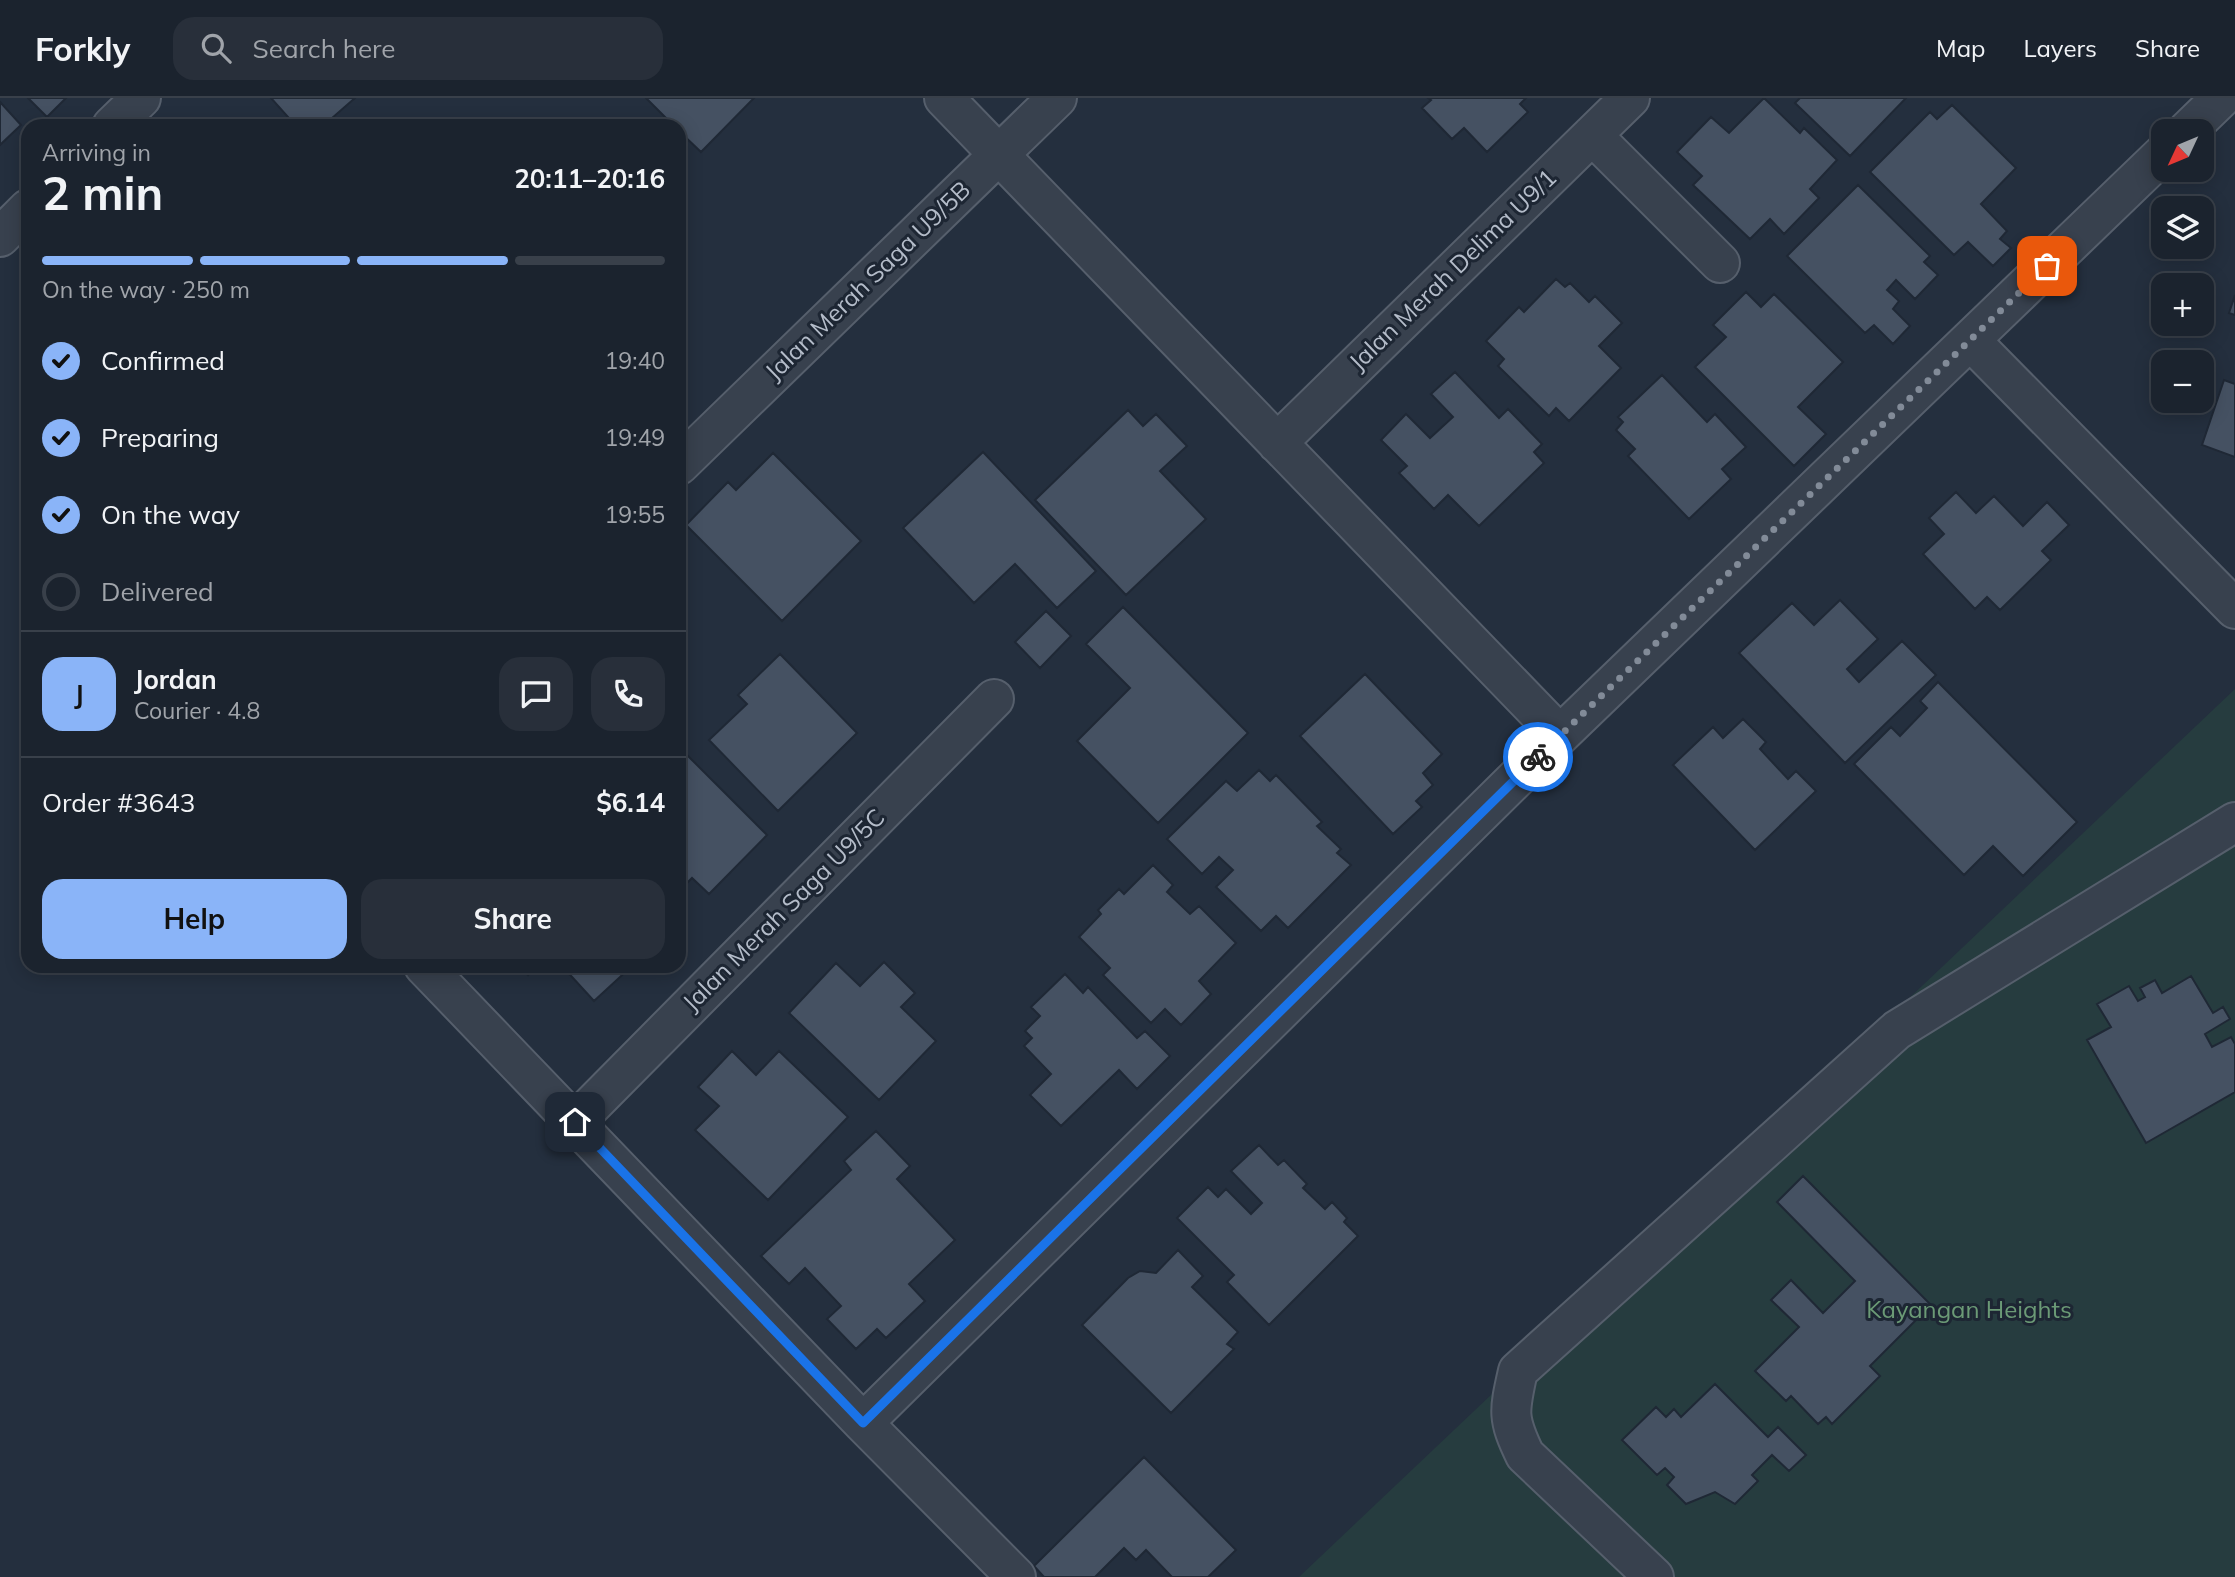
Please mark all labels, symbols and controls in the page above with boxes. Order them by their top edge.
search box [173,17,663,80]
text: Forkly [35,28,131,69]
icon: search [197,29,235,67]
text: Search here [253,32,395,65]
text: Map [1936,33,1985,63]
text: Layers [2023,33,2097,63]
text: Share [2135,33,2200,63]
north arrow [2151,119,2214,182]
map controls [2151,119,2214,413]
text: Arriving in [42,138,151,167]
text: 20:11–20:16 [514,162,665,195]
street label: Jalan Merah Delima U9/1 [1342,162,1562,376]
text: 2 min [42,164,163,222]
street label: Jalan Merah Saga U9/5B [758,174,976,386]
button: layers [2151,196,2214,259]
pin [2017,236,2077,296]
icon: bag [2028,247,2066,285]
button: + [2151,273,2214,336]
text: On the way · 250 m [42,275,250,304]
icon: check [42,342,80,380]
text: Confirmed [101,344,225,377]
text: 19:40 [605,346,665,375]
button: − [2151,350,2214,413]
icon: check [42,419,80,457]
text: Preparing [101,421,219,454]
text: 19:49 [605,423,665,452]
icon: check [42,496,80,534]
text: On the way [101,498,240,531]
text: 19:55 [605,500,665,529]
text: Delivered [101,575,214,608]
button: chat [499,657,573,731]
button: phone [591,657,665,731]
text: Jordan [134,663,217,696]
text: J [74,678,84,711]
text: Courier · 4.8 [134,696,260,725]
courier [1503,722,1573,792]
icon: bike [1519,738,1557,776]
text: Order #3643 [42,786,195,819]
text: $6.14 [596,786,665,819]
street label: Jalan Merah Saga U9/5C [676,802,891,1017]
button: Help [42,879,347,959]
button: Share [361,879,665,959]
pin [545,1092,605,1152]
icon: home [556,1103,594,1141]
park label: Kayangan Heights [1866,1294,2072,1324]

